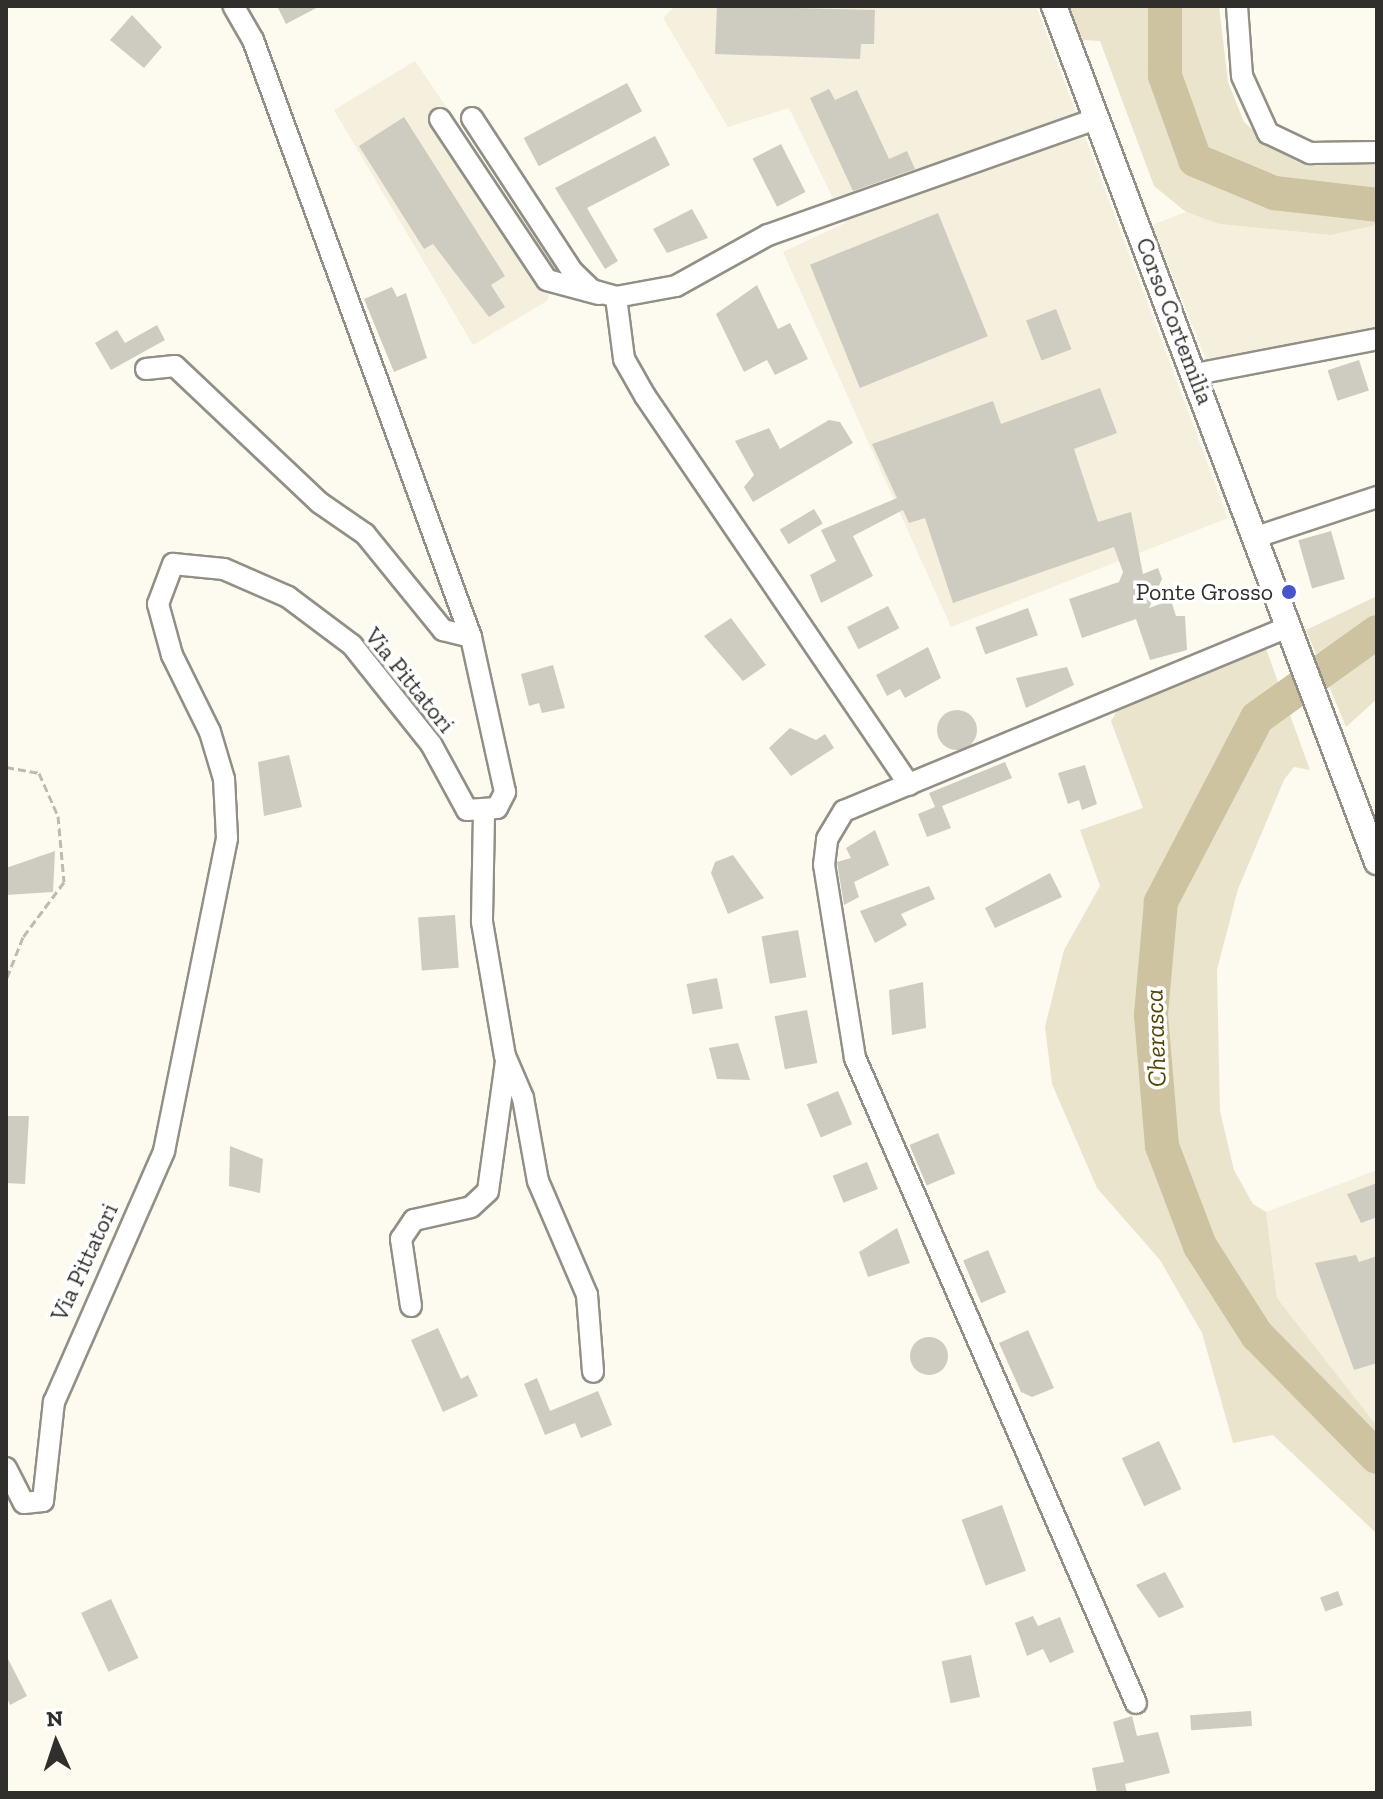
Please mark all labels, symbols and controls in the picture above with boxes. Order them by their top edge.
street label: Corso Cortemilia [1130,234,1220,408]
place label: Ponte Grosso [1136,578,1273,606]
marker: Ponte Grosso [1280,583,1298,601]
street label: Via Pittatori [359,622,461,738]
water label: Cherasca [1139,988,1173,1088]
street label: Via Pittatori [44,1198,124,1326]
north arrow [16,1703,96,1783]
text: N [46,1705,64,1732]

